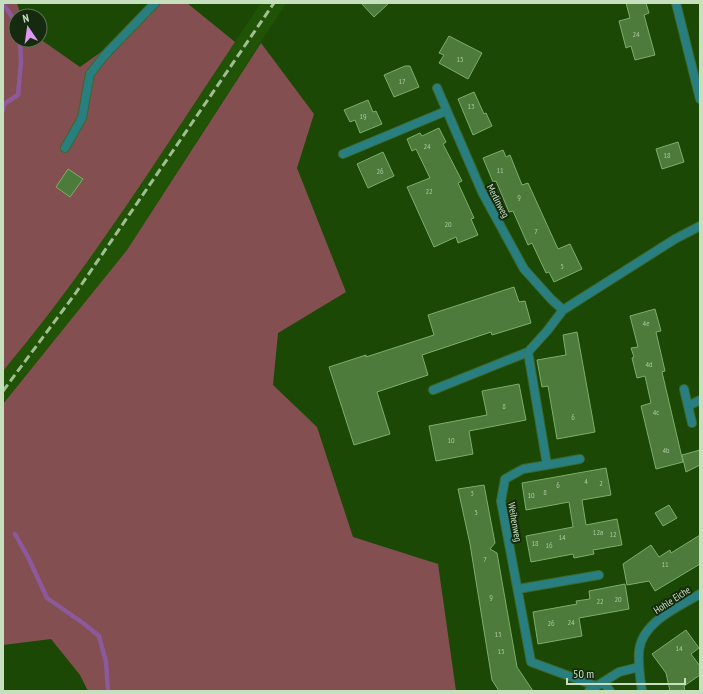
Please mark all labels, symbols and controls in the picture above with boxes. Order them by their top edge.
north arrow [8,8,48,48]
text: N [21,11,30,26]
house number: 24 [632,29,640,39]
house number: 15 [456,54,464,64]
house number: 17 [398,76,406,86]
house number: 13 [467,101,475,111]
house number: 19 [359,111,367,121]
house number: 24 [423,141,431,151]
house number: 18 [663,150,671,160]
house number: 11 [496,165,504,175]
house number: 26 [376,166,384,176]
street label: Merlinweg [484,182,512,220]
house number: 22 [425,186,433,196]
house number: 9 [517,192,521,202]
house number: 20 [444,219,452,229]
house number: 7 [534,226,538,236]
house number: 5 [560,261,564,271]
house number: 4e [643,318,649,328]
house number: 4d [645,359,653,369]
house number: 8 [502,401,506,411]
house number: 4c [653,407,659,417]
house number: 6 [571,412,575,422]
house number: 10 [447,435,455,445]
house number: 4b [662,445,670,455]
house number: 4 [584,476,588,486]
house number: 2 [599,478,603,488]
house number: 6 [556,480,560,490]
house number: 8 [543,487,547,497]
house number: 3 [470,488,474,498]
house number: 10 [527,490,535,500]
street label: Weihenweg [505,501,525,543]
house number: 5 [474,507,478,517]
house number: 12a [593,527,603,537]
house number: 12 [609,529,617,539]
house number: 14 [558,532,566,542]
house number: 18 [531,538,539,548]
house number: 16 [545,540,553,550]
house number: 7 [483,554,487,564]
house number: 11 [661,559,669,569]
street label: Hohle Eiche [651,583,693,617]
house number: 9 [489,592,493,602]
house number: 20 [614,594,622,604]
house number: 22 [596,596,604,606]
house number: 24 [567,617,575,627]
house number: 26 [547,618,555,628]
house number: 13 [494,629,502,639]
house number: 14 [675,643,683,653]
house number: 15 [497,646,505,656]
scale bar [567,660,685,686]
text: 50 m [573,666,594,681]

